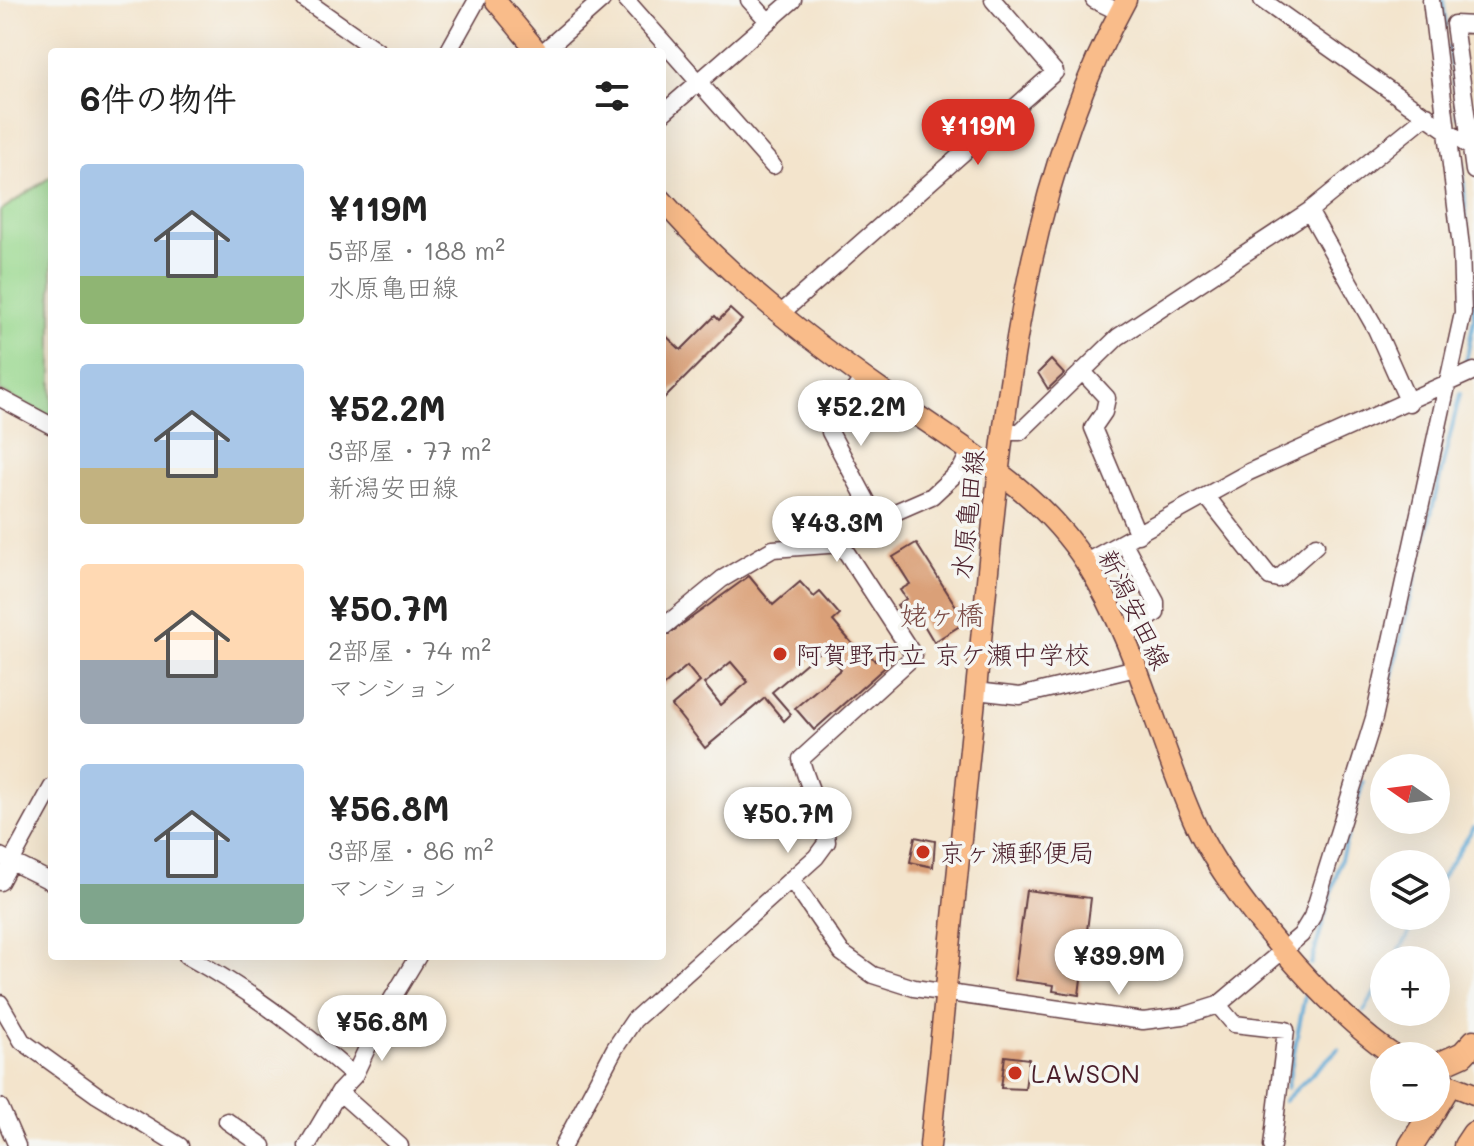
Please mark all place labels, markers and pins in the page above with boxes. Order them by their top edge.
pin: ¥119M [922,99,1034,167]
pin: ¥52.2M [796,380,926,448]
pin: ¥43.3M [772,496,902,564]
place label: 阿賀野市立 京ケ瀬中学校 [796,637,1090,671]
marker: 阿賀野市立 京ケ瀬中学校 [771,645,789,663]
pin: ¥50.7M [723,787,853,855]
place label: 京ヶ瀬郵便局 [939,835,1095,869]
marker: 京ヶ瀬郵便局 [914,843,932,861]
pin: ¥39.9M [1054,929,1184,997]
pin: ¥56.8M [317,995,447,1063]
place label: LAWSON [1031,1056,1140,1090]
marker: LAWSON [1006,1064,1024,1082]

